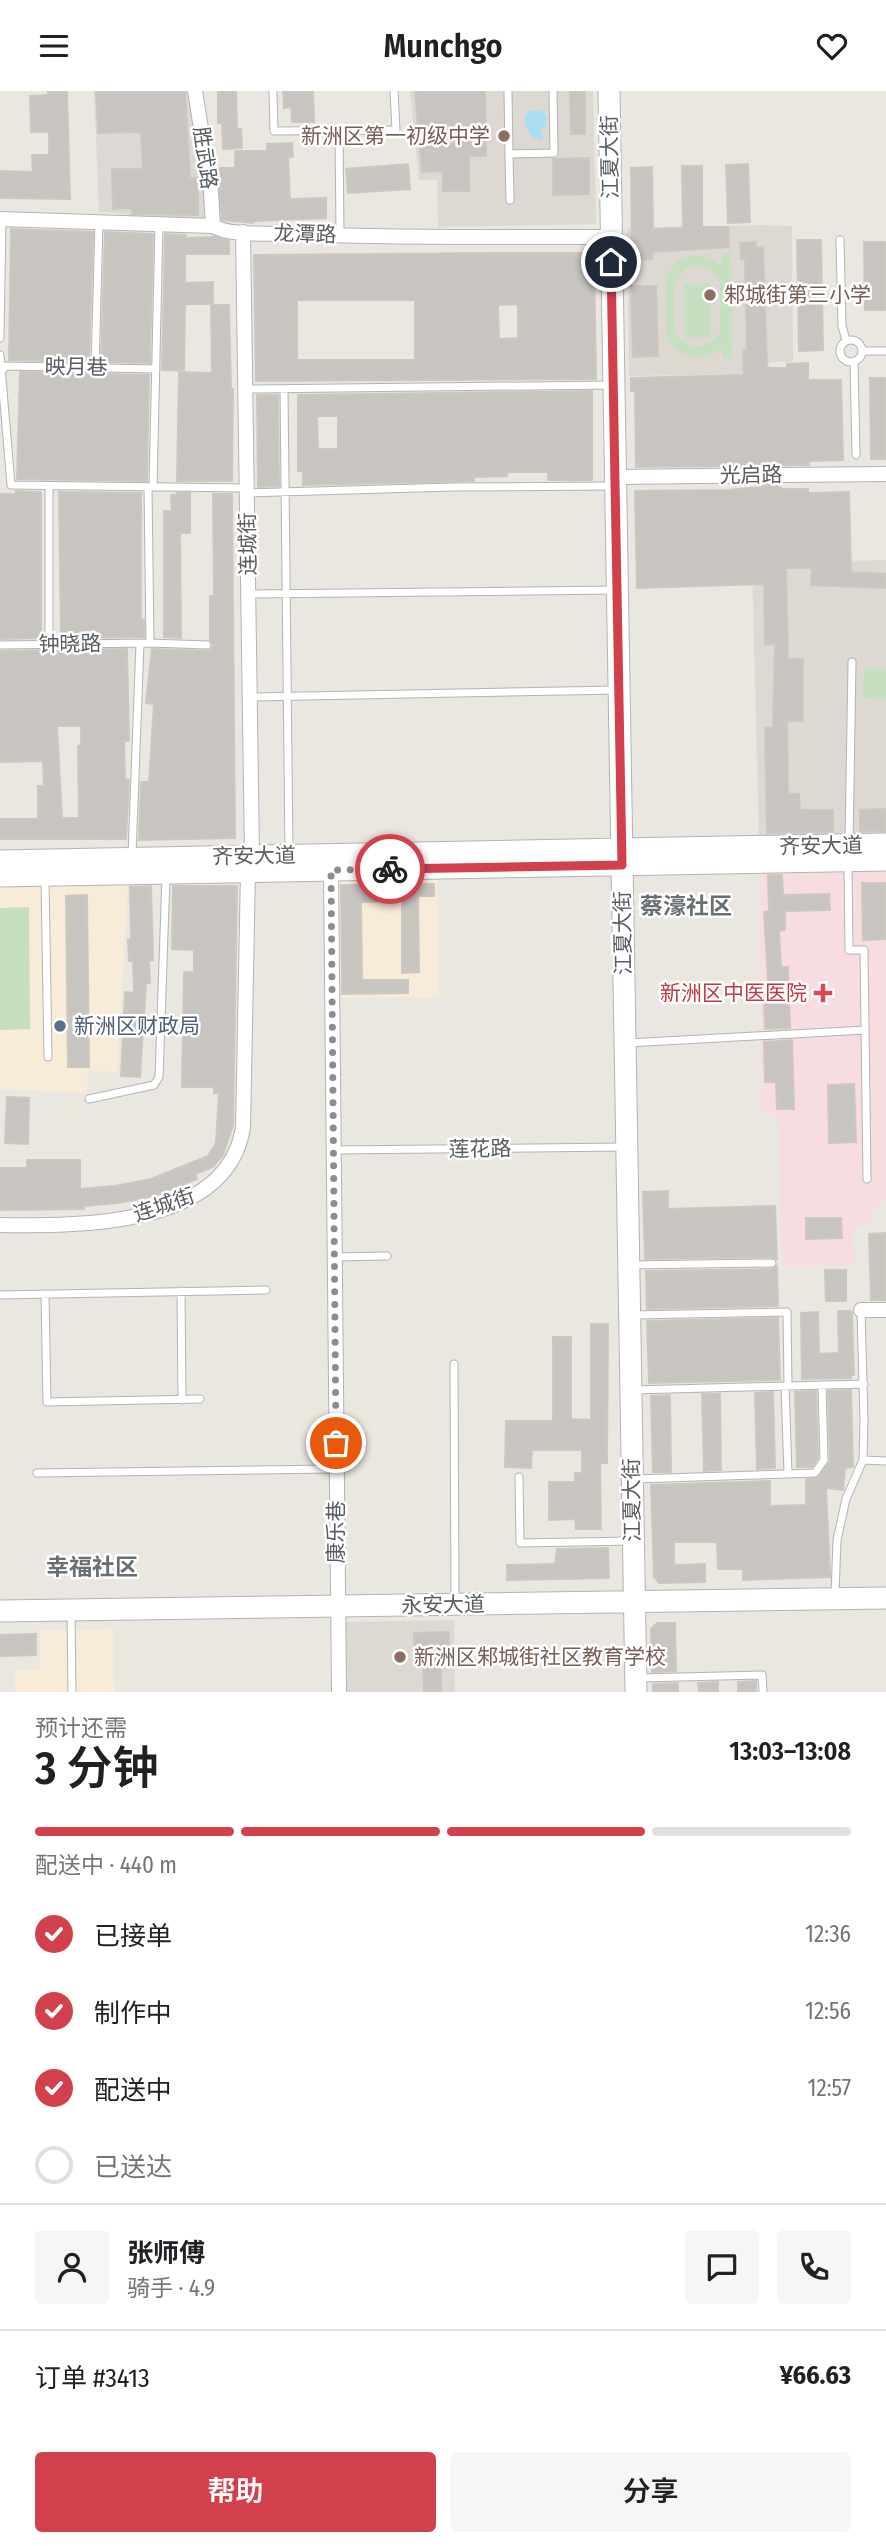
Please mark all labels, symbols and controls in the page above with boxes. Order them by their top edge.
icon: menu [35,27,73,65]
text: Munchgo [383,27,503,65]
icon: heart [813,27,851,65]
street label: 江夏大街 [596,115,624,199]
place label: 新洲区第一初级中学 [301,123,490,149]
street label: 胜武路 [188,125,222,191]
marker: 新洲区第一初级中学 [496,128,512,144]
street label: 龙潭路 [273,220,337,248]
pin [581,232,641,292]
icon: home [592,243,630,281]
place label: 邾城街第三小学 [724,282,871,308]
marker: 邾城街第三小学 [702,287,718,303]
street label: 映月巷 [44,353,108,381]
street label: 光启路 [719,461,783,489]
street label: 连城街 [234,512,262,576]
street label: 钟晓路 [38,630,102,658]
street label: 齐安大道 [779,832,863,860]
courier [355,834,425,904]
street label: 齐安大道 [212,842,296,870]
icon: bike [371,850,409,888]
street label: 江夏大街 [609,891,637,975]
district label: 蔡濠社区 [640,892,732,920]
place label: 新洲区中医医院 [660,980,807,1006]
marker: 新洲区中医医院 [813,983,833,1003]
place label: 新洲区财政局 [74,1013,200,1039]
marker: 新洲区财政局 [52,1018,68,1034]
street label: 莲花路 [448,1135,512,1163]
street label: 连城街 [130,1182,198,1228]
pin [306,1413,366,1473]
icon: bag [317,1424,355,1462]
street label: 江夏大街 [618,1458,646,1542]
street label: 康乐巷 [323,1501,349,1564]
district label: 幸福社区 [46,1553,138,1581]
street label: 永安大道 [401,1591,485,1619]
place label: 新洲区邾城街社区教育学校 [414,1644,666,1670]
marker: 新洲区邾城街社区教育学校 [392,1649,408,1665]
text: 预计还需 [35,1714,127,1742]
text: 13:03–13:08 [729,1736,851,1767]
text: 3 分钟 [35,1741,158,1796]
text: 配送中 · 440 m [35,1851,177,1879]
icon: check [35,1915,73,1953]
text: 12:36 [805,1920,851,1948]
text: 已接单 [94,1921,172,1952]
icon: check [35,1992,73,2030]
text: 12:56 [805,1997,851,2025]
text: 制作中 [94,1998,172,2029]
icon: check [35,2069,73,2107]
text: 12:57 [808,2074,851,2102]
text: 配送中 [94,2075,172,2106]
text: 已送达 [94,2152,172,2183]
button: person [35,2230,109,2304]
button: chat [685,2230,759,2304]
button: phone [777,2230,851,2304]
text: 张师傅 [127,2238,205,2269]
text: 骑手 · 4.9 [127,2274,215,2302]
text: ¥66.63 [780,2360,851,2391]
text: 订单 #3413 [35,2363,150,2394]
button: 帮助 [35,2452,436,2532]
button: 分享 [450,2452,851,2532]

